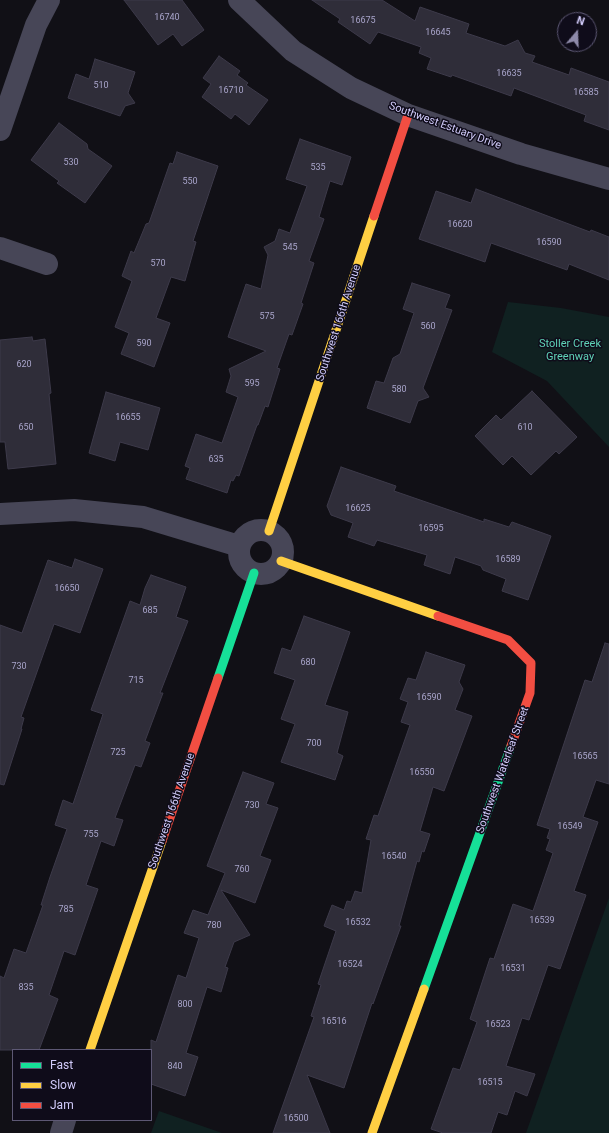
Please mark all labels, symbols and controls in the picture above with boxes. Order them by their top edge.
north arrow [557,12,597,52]
house number: 16740 [154,13,180,23]
text: N [575,14,587,29]
house number: 16675 [350,16,376,26]
house number: 16645 [425,28,451,38]
house number: 16635 [496,69,522,79]
house number: 510 [93,81,109,91]
house number: 16710 [218,86,244,96]
house number: 16585 [573,88,599,98]
street label: Southwest Estuary Drive [387,100,503,152]
house number: 530 [63,158,79,168]
house number: 535 [310,163,326,173]
house number: 550 [182,177,198,187]
house number: 16620 [447,220,473,230]
house number: 16590 [536,238,562,248]
house number: 545 [282,243,298,253]
house number: 570 [150,259,166,269]
street label: Southwest 166th Avenue [314,263,364,383]
house number: 575 [259,312,275,322]
house number: 560 [420,322,436,332]
park label: Stoller Creek Greenway [539,337,601,363]
house number: 590 [136,339,152,349]
house number: 620 [16,360,32,370]
house number: 595 [244,379,260,389]
house number: 580 [391,385,407,395]
house number: 16655 [115,413,141,423]
house number: 650 [18,423,34,433]
house number: 610 [517,423,533,433]
house number: 635 [208,455,224,465]
house number: 16625 [345,504,371,514]
house number: 16595 [418,524,444,534]
house number: 16589 [495,555,521,565]
house number: 16650 [54,584,80,594]
house number: 685 [142,606,158,616]
house number: 680 [300,658,316,668]
house number: 730 [11,662,27,672]
house number: 715 [128,676,144,686]
house number: 16590 [416,693,442,703]
street label: Southwest Waterleaf Street [474,705,532,835]
house number: 700 [306,739,322,749]
house number: 725 [110,748,126,758]
street label: Southwest 166th Avenue [146,751,198,871]
house number: 16565 [572,752,598,762]
house number: 16550 [409,768,435,778]
house number: 730 [244,801,260,811]
house number: 16549 [557,822,583,832]
house number: 755 [83,830,99,840]
house number: 16540 [381,852,407,862]
house number: 760 [234,865,250,875]
house number: 785 [58,905,74,915]
house number: 16539 [529,916,555,926]
house number: 16532 [345,918,371,928]
house number: 780 [206,921,222,931]
house number: 16524 [337,960,363,970]
house number: 16531 [500,964,526,974]
house number: 835 [18,983,34,993]
house number: 800 [177,1000,193,1010]
house number: 16516 [321,1017,347,1027]
house number: 16523 [485,1020,511,1030]
legend [12,1049,152,1121]
text: Fast [50,1058,73,1072]
house number: 840 [167,1062,183,1072]
text: Slow [50,1078,76,1092]
house number: 16515 [477,1078,503,1088]
text: Jam [50,1098,74,1112]
house number: 16500 [283,1114,309,1124]

